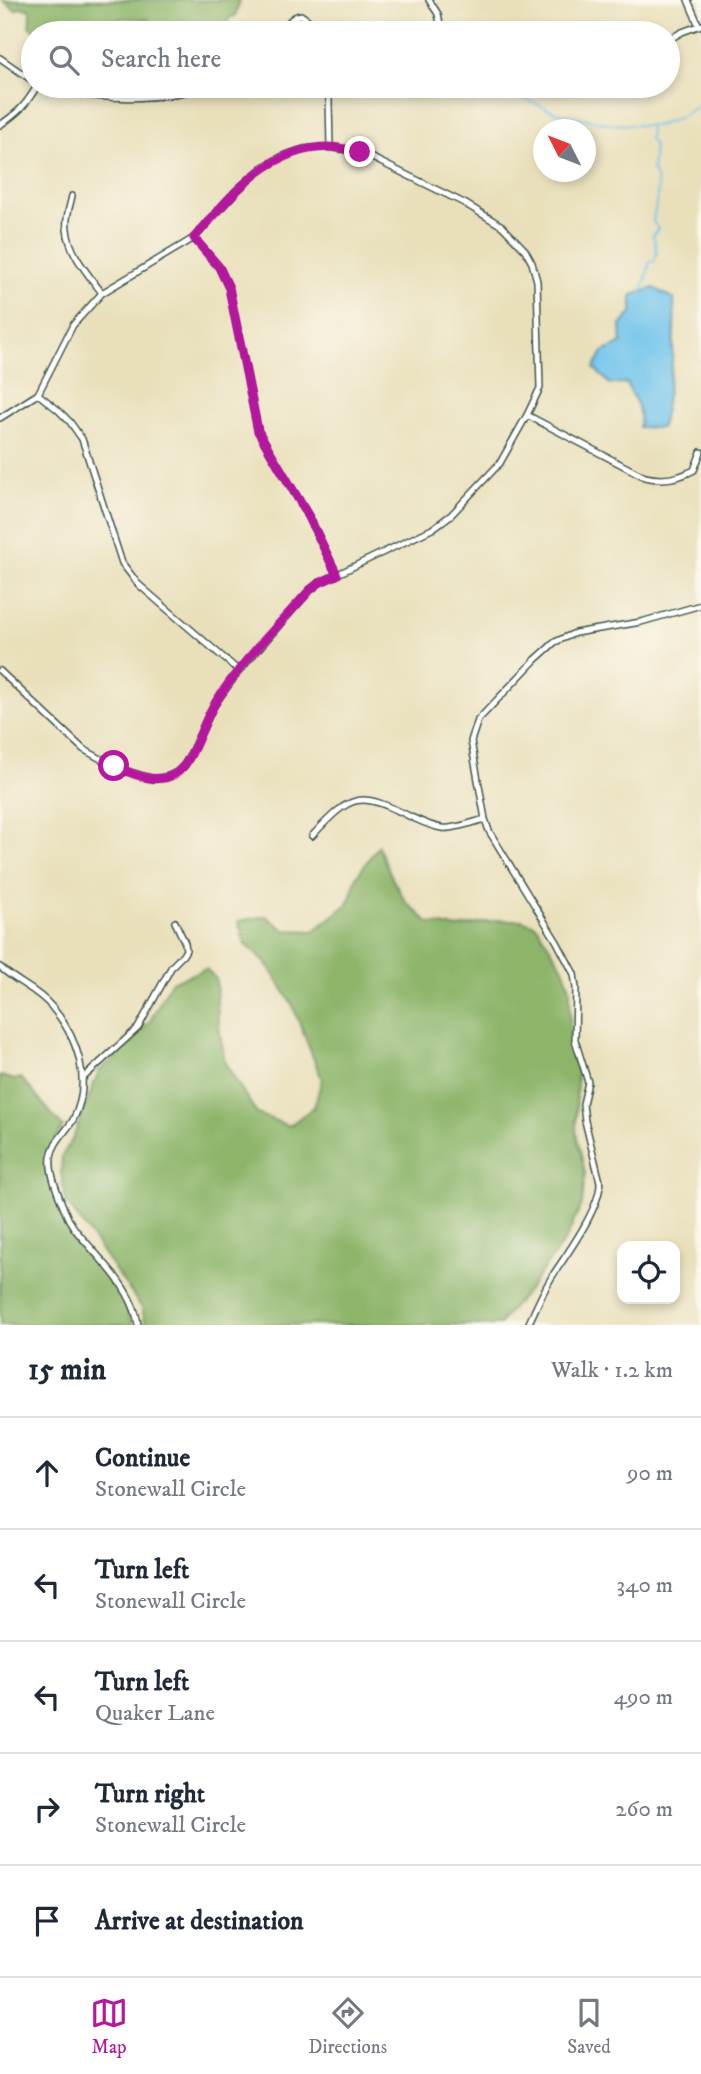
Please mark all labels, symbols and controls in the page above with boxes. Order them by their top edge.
search box [21,21,680,98]
icon: search [45,41,83,79]
text: Search here [101,43,221,76]
north arrow [533,119,596,182]
route end [344,136,375,167]
route start [98,750,129,781]
map controls [617,1241,680,1304]
button: locate [617,1241,680,1304]
text: 15 min [28,1352,106,1389]
text: Walk · 1.2 km [551,1356,673,1385]
text: Continue [95,1442,190,1475]
icon: ahead [28,1454,66,1492]
text: 90 m [627,1459,673,1488]
text: Stonewall Circle [95,1475,246,1504]
text: Turn left [95,1554,189,1587]
icon: left [28,1566,66,1604]
text: 340 m [617,1571,673,1600]
text: Stonewall Circle [95,1587,246,1616]
text: Turn left [95,1666,189,1699]
icon: left [28,1678,66,1716]
text: 490 m [614,1683,673,1712]
text: Quaker Lane [95,1699,215,1728]
text: Turn right [95,1778,205,1811]
icon: right [28,1790,66,1828]
text: 260 m [615,1795,673,1824]
text: Stonewall Circle [95,1811,246,1840]
icon: arrive [28,1902,66,1940]
text: Arrive at destination [95,1905,304,1938]
tab: Map [90,1994,128,2059]
tab: Directions [308,1994,387,2059]
tab: Saved [567,1994,611,2059]

